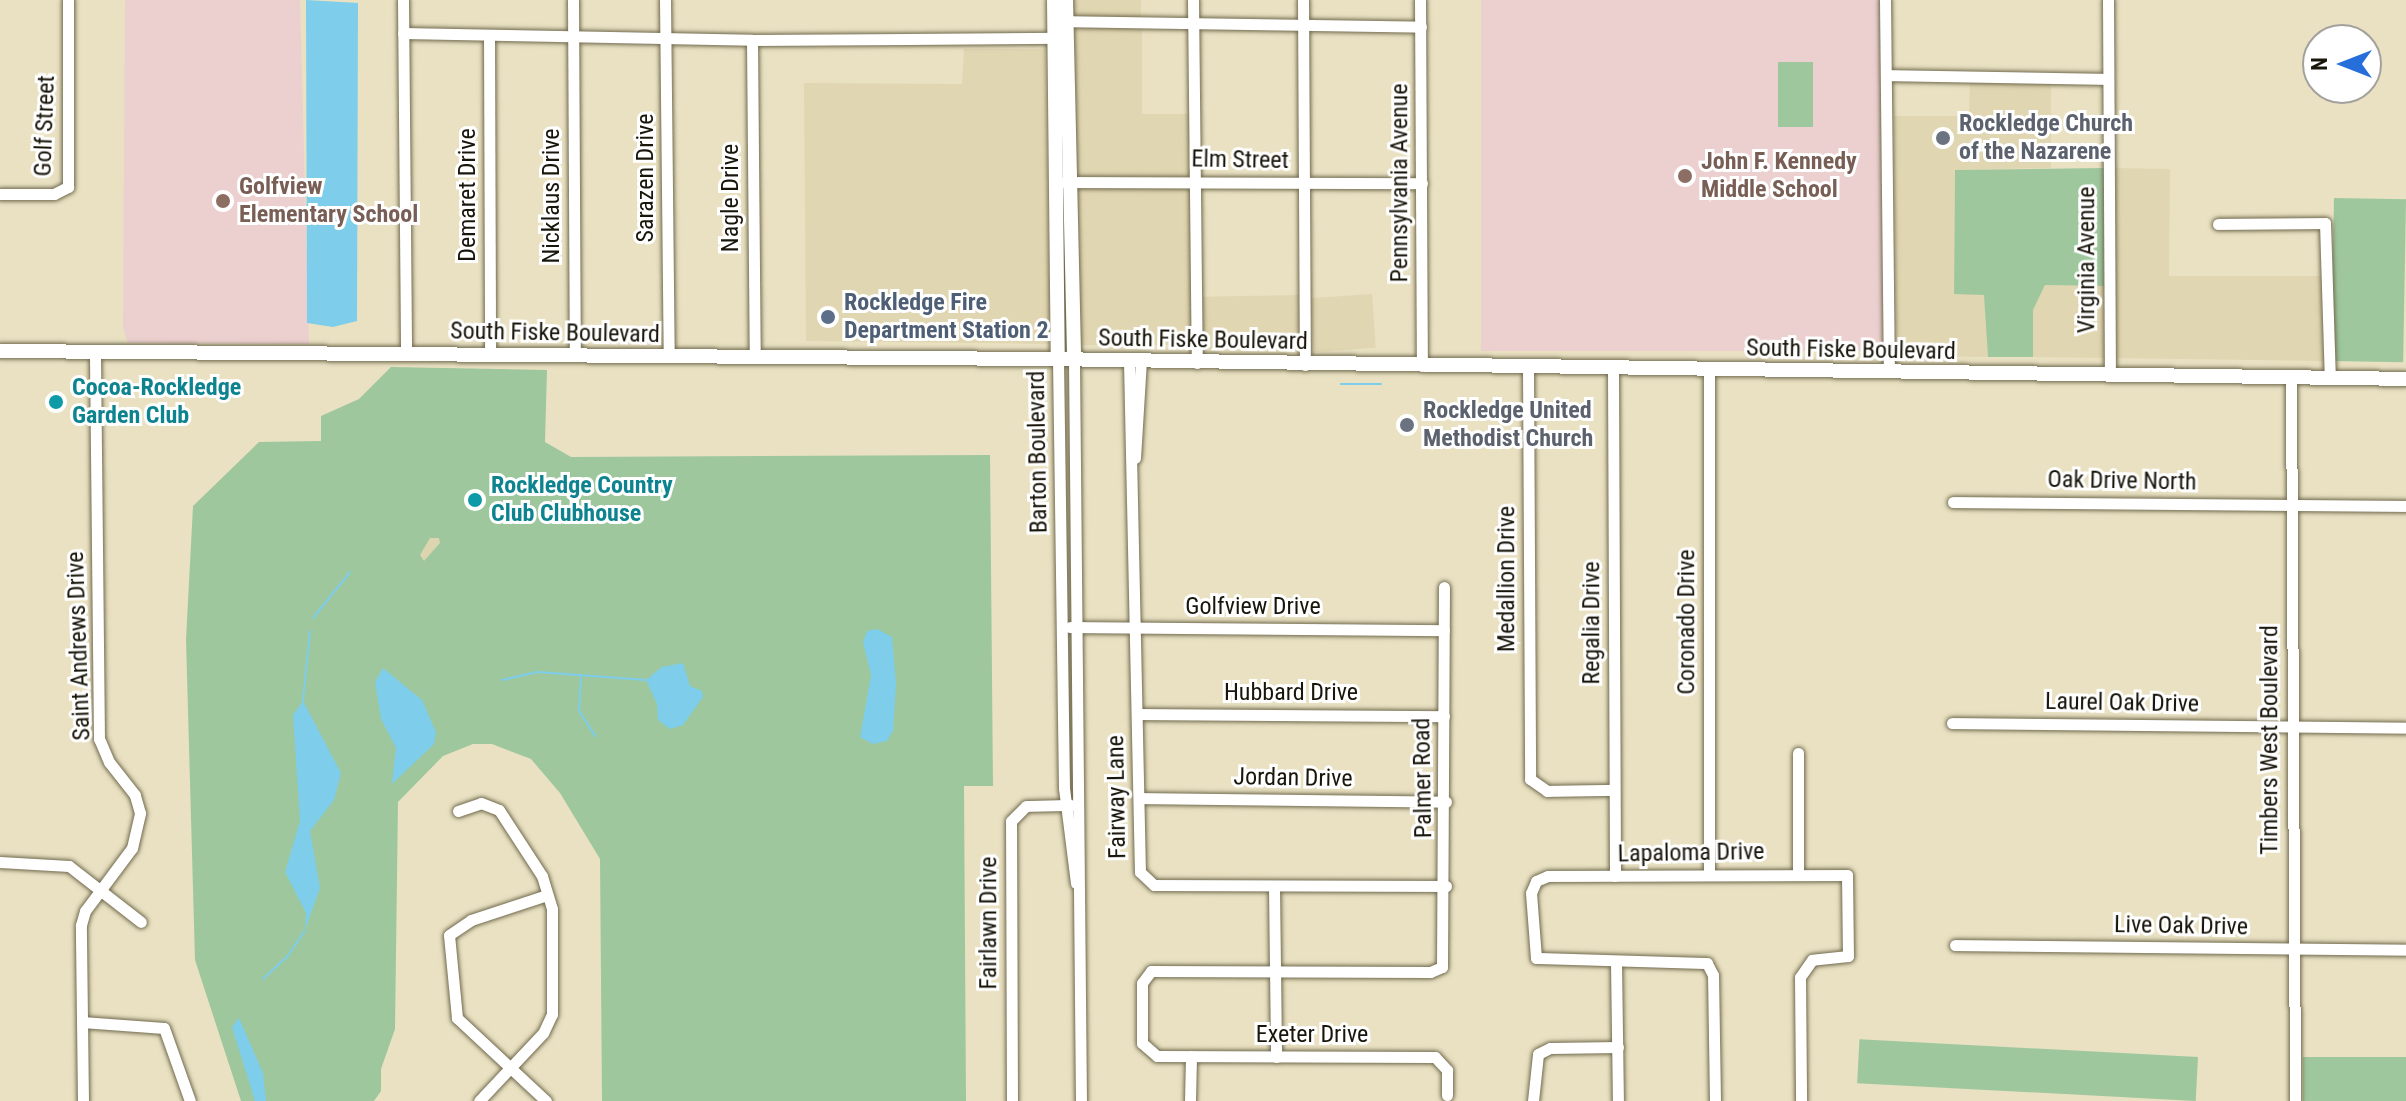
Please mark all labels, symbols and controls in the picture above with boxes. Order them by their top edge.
north arrow [2302,24,2382,104]
text: N [2307,57,2332,71]
street label: Golf Street [29,75,61,177]
street label: Pennsylvania Avenue [1386,84,1414,282]
place label: Rockledge Church of the Nazarene [1959,110,2133,166]
street label: Sarazen Drive [632,114,660,242]
street label: Demaret Drive [454,128,482,262]
street label: Nicklaus Drive [538,128,566,264]
marker: Rockledge Church of the Nazarene [1934,129,1952,147]
street label: Nagle Drive [717,144,745,252]
street label: Elm Street [1191,145,1289,175]
place label: John F. Kennedy Middle School [1701,148,1857,204]
marker: John F. Kennedy Middle School [1676,167,1694,185]
place label: Golfview Elementary School [239,173,418,229]
street label: Virginia Avenue [2073,187,2101,333]
marker: Golfview Elementary School [214,192,232,210]
place label: Rockledge Fire Department Station 2 [844,289,1049,345]
marker: Rockledge Fire Department Station 2 [819,308,837,326]
street label: South Fiske Boulevard [450,317,660,349]
street label: South Fiske Boulevard [1098,324,1308,356]
street label: South Fiske Boulevard [1746,334,1956,366]
street label: Barton Boulevard [1022,371,1054,533]
place label: Cocoa-Rockledge Garden Club [72,374,241,430]
marker: Cocoa-Rockledge Garden Club [47,393,65,411]
place label: Rockledge United Methodist Church [1423,397,1593,453]
marker: Rockledge United Methodist Church [1398,416,1416,434]
street label: Oak Drive North [2047,465,2197,497]
place label: Rockledge Country Club Clubhouse [491,472,673,528]
marker: Rockledge Country Club Clubhouse [466,491,484,509]
street label: Medallion Drive [1493,506,1521,652]
street label: Coronado Drive [1673,549,1701,695]
street label: Saint Andrews Drive [61,551,97,741]
street label: Regalia Drive [1578,561,1606,685]
street label: Golfview Drive [1185,593,1321,621]
street label: Timbers West Boulevard [2256,625,2284,855]
street label: Hubbard Drive [1224,679,1358,707]
street label: Laurel Oak Drive [2045,687,2199,719]
street label: Palmer Road [1408,718,1438,838]
street label: Fairway Lane [1102,735,1132,859]
street label: Jordan Drive [1233,763,1353,793]
street label: Lapaloma Drive [1617,837,1765,869]
street label: Fairlawn Drive [975,856,1003,990]
street label: Live Oak Drive [2114,910,2248,942]
street label: Exeter Drive [1256,1021,1368,1049]

